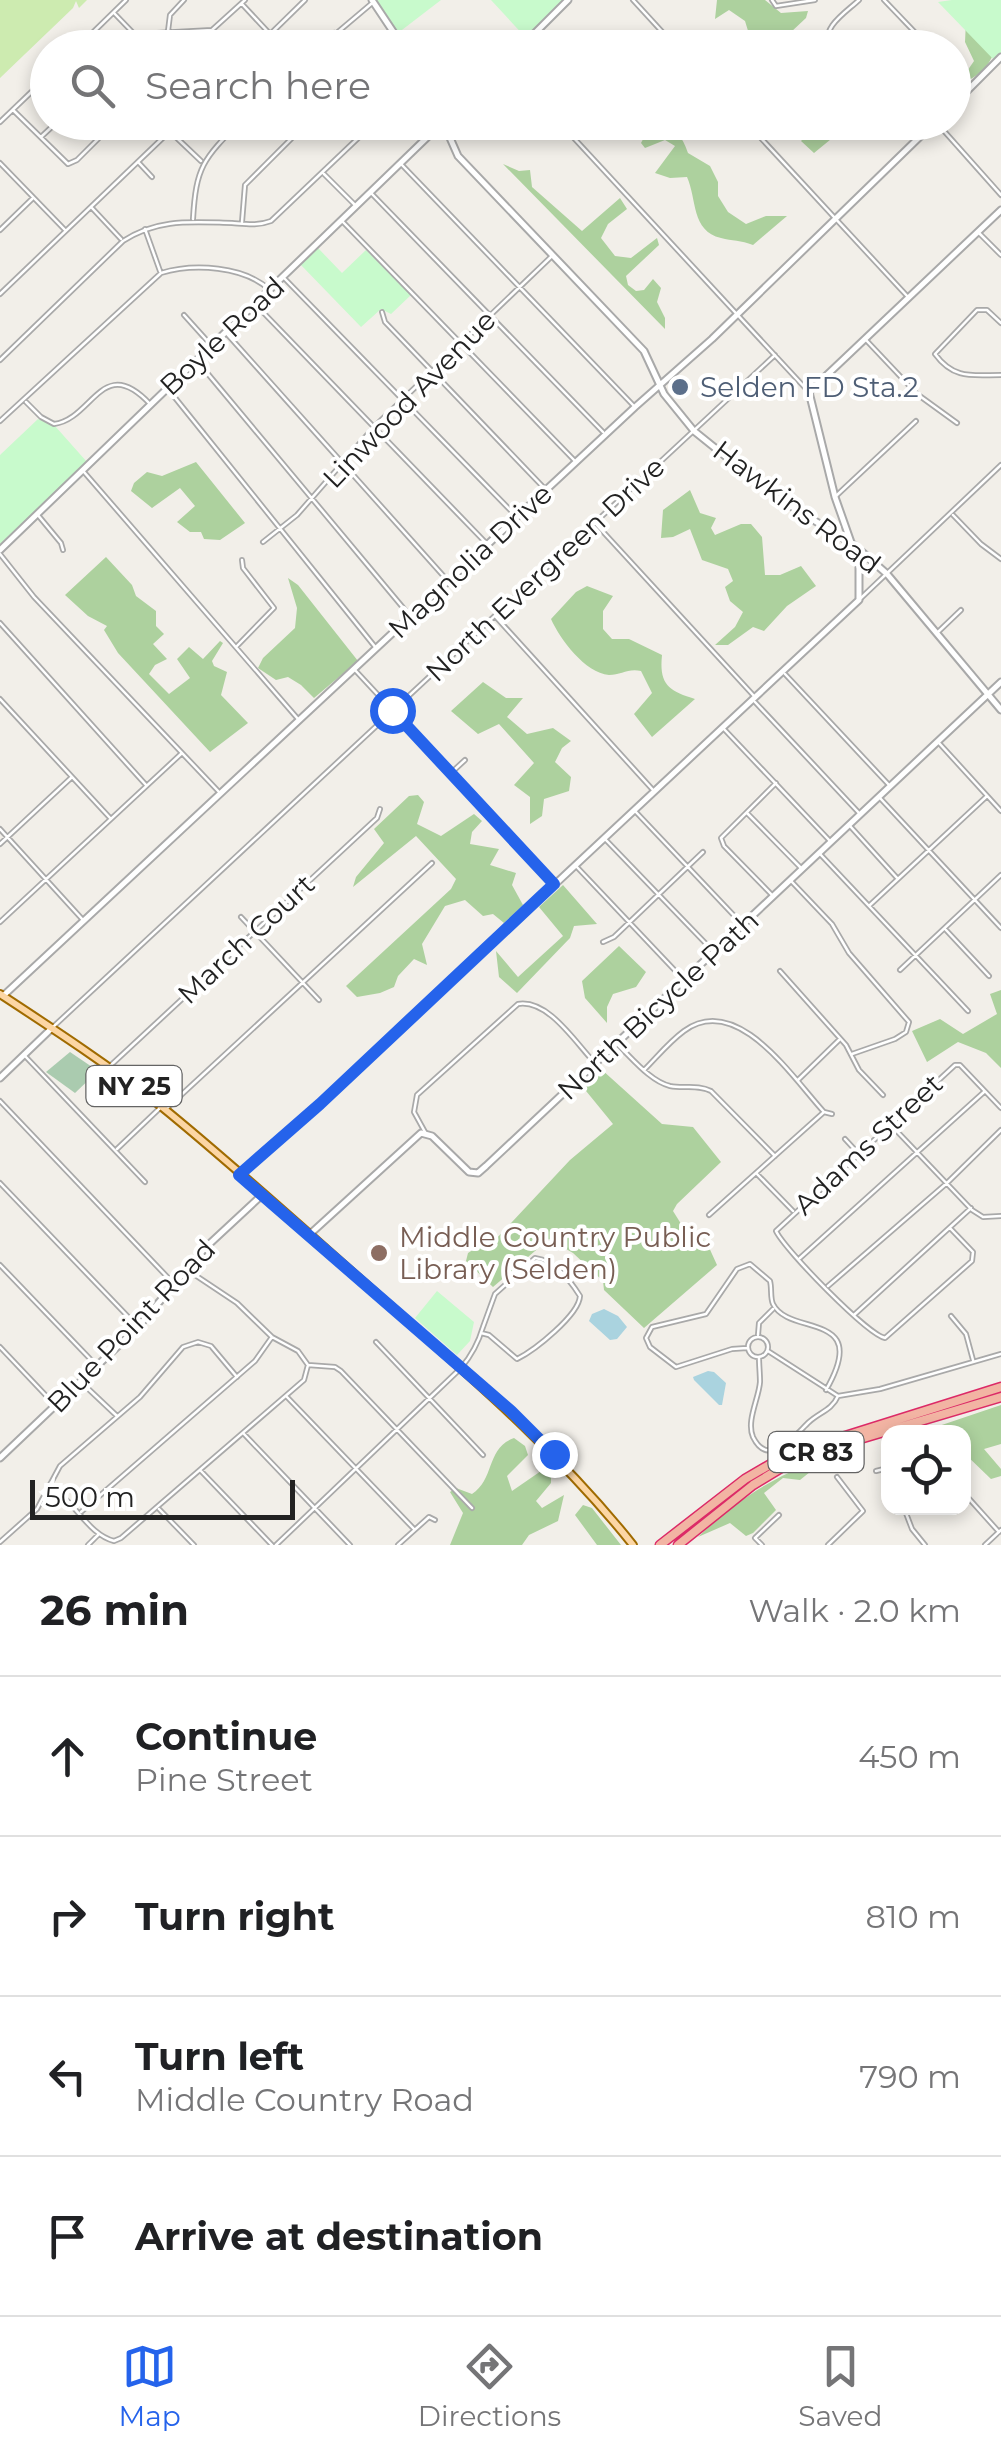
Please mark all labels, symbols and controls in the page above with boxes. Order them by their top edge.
search box [30,30,971,140]
icon: search [65,58,120,113]
text: Search here [145,62,371,109]
street label: Boyle Road [152,270,292,402]
street label: Linwood Avenue [316,303,502,495]
place label: Selden FD Sta.2 [700,370,919,404]
marker: Selden FD Sta.2 [669,376,691,398]
street label: Hawkins Road [706,433,888,581]
street label: North Evergreen Drive [419,449,671,689]
street label: Magnolia Drive [381,477,559,645]
route start [370,688,416,734]
street label: March Court [171,867,321,1011]
street label: North Bicycle Path [550,903,766,1107]
road number: NY 25 [86,1066,182,1106]
street label: Adams Street [787,1067,949,1221]
place label: Middle Country Public Library (Selden) [399,1220,711,1286]
street label: Blue Point Road [40,1232,222,1420]
marker: Middle Country Public Library (Selden) [368,1242,390,1264]
map controls [881,1425,971,1515]
button: locate [881,1425,971,1515]
route end [532,1432,578,1478]
road number: CR 83 [768,1432,864,1472]
scale bar [30,1475,295,1520]
text: 500 m [45,1480,135,1514]
text: 26 min [40,1584,189,1636]
text: Walk · 2.0 km [748,1591,961,1630]
text: Continue [135,1713,317,1760]
icon: ahead [40,1729,95,1784]
text: 450 m [858,1737,961,1776]
text: Pine Street [135,1760,313,1799]
icon: right [40,1889,95,1944]
text: Turn right [135,1893,334,1940]
text: 810 m [866,1897,961,1936]
text: Turn left [135,2033,304,2080]
icon: left [40,2049,95,2104]
text: 790 m [859,2057,961,2096]
text: Middle Country Road [135,2080,474,2119]
icon: arrive [40,2209,95,2264]
text: Arrive at destination [135,2213,543,2260]
tab: Map [119,2339,181,2433]
tab: Directions [418,2339,561,2433]
tab: Saved [798,2339,882,2433]

